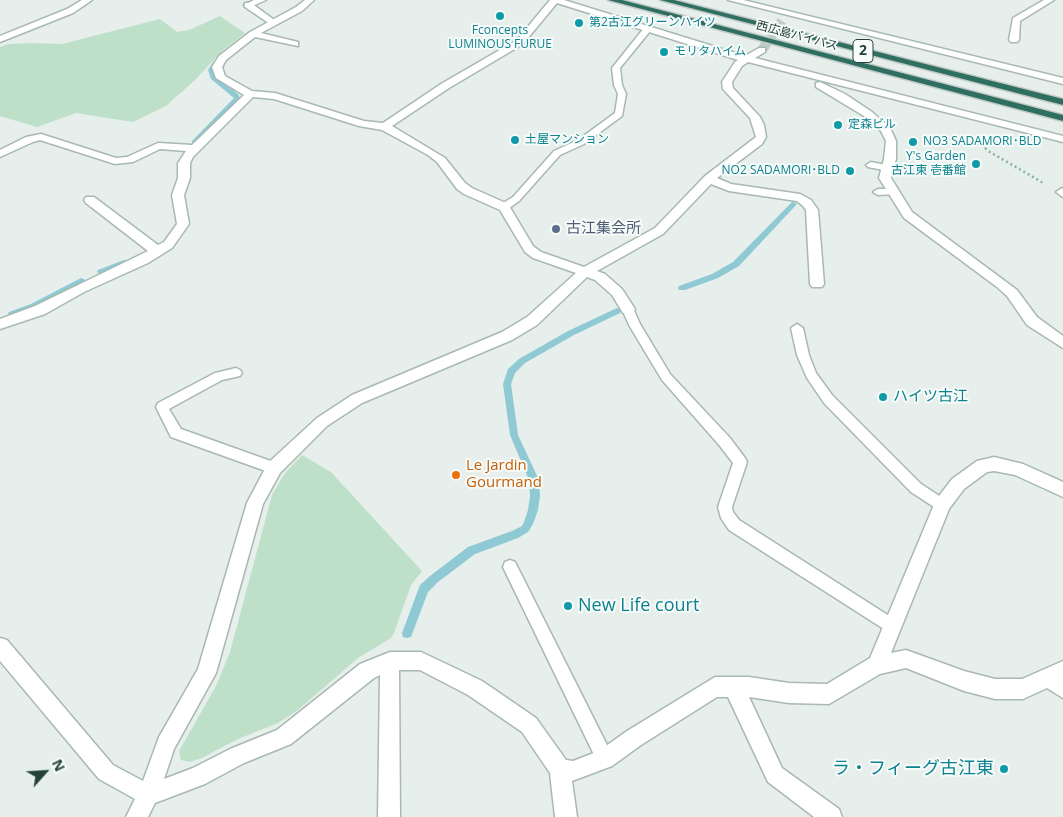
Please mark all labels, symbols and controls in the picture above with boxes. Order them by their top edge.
marker: Fconcepts LUMINOUS FURUE [494,10,506,22]
place label: 第2古江グリーンハイツ [589,16,716,30]
marker: 第2古江グリーンハイツ [573,17,585,29]
street label: 西広島バイパス [755,18,839,54]
place label: Fconcepts LUMINOUS FURUE [448,24,552,52]
road number: 2 [853,40,873,62]
place label: モリタハイム [674,45,746,59]
marker: モリタハイム [658,46,670,58]
place label: 定森ビル [848,118,896,132]
marker: 定森ビル [832,119,844,131]
place label: 土屋マンション [525,133,609,147]
marker: 土屋マンション [509,134,521,146]
place label: NO3 SADAMORI･BLD [923,135,1041,149]
marker: NO3 SADAMORI･BLD [907,136,919,148]
place label: Y's Garden 古江東 壱番館 [891,150,966,178]
marker: Y's Garden 古江東 壱番館 [970,158,982,170]
place label: NO2 SADAMORI･BLD [722,164,840,178]
marker: NO2 SADAMORI･BLD [844,165,856,177]
place label: 古江集会所 [566,220,641,238]
marker: 古江集会所 [550,223,562,235]
place label: ハイツ古江 [893,388,968,406]
marker: ハイツ古江 [877,391,889,403]
place label: Le Jardin Gourmand [466,457,542,492]
marker: Le Jardin Gourmand [450,469,462,481]
place label: New Life court [578,595,699,617]
marker: New Life court [562,600,574,612]
north arrow [20,747,70,797]
text: N [48,756,70,774]
place label: ラ・フィーグ古江東 [832,758,994,780]
marker: ラ・フィーグ古江東 [998,763,1010,775]

